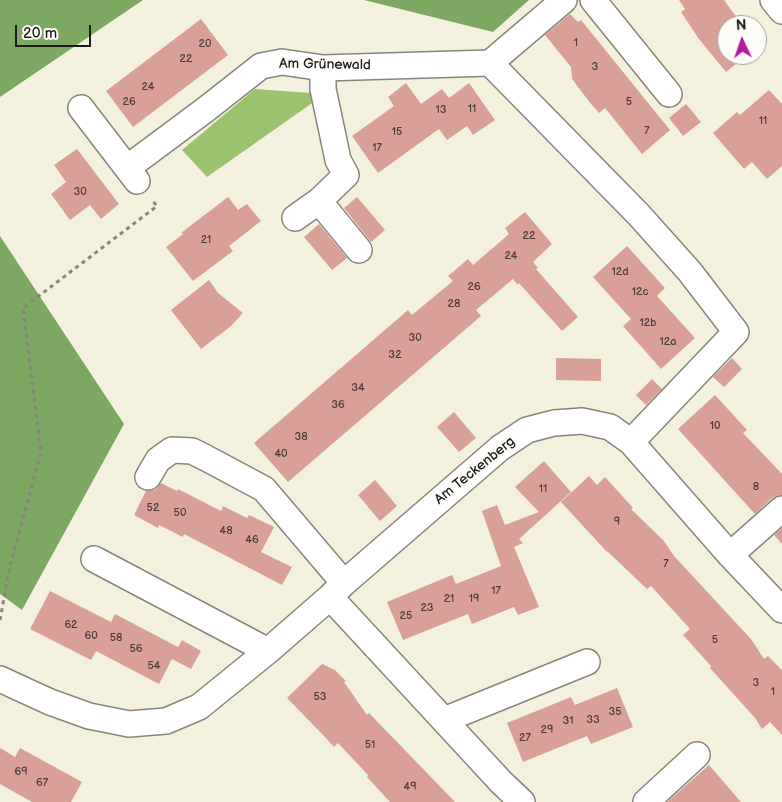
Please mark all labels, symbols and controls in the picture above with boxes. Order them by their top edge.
scale bar [18,15,94,47]
north arrow [717,15,767,65]
text: N [736,17,747,34]
text: 20 m [23,24,57,43]
house number: 1 [574,36,578,50]
house number: 20 [199,37,211,51]
house number: 22 [180,52,192,66]
street label: Am Grünewald [279,56,371,74]
house number: 3 [592,60,598,74]
house number: 24 [141,80,155,94]
house number: 26 [122,95,136,109]
house number: 5 [626,95,632,109]
house number: 11 [468,102,476,116]
house number: 13 [435,103,447,117]
house number: 11 [759,114,767,128]
house number: 7 [644,124,650,138]
house number: 15 [392,125,402,139]
house number: 17 [372,141,382,155]
house number: 30 [73,185,87,199]
house number: 22 [523,229,535,243]
house number: 21 [201,233,211,247]
house number: 24 [504,249,518,263]
house number: 12d [611,265,629,279]
house number: 26 [467,280,481,294]
house number: 12c [632,285,648,299]
house number: 28 [448,297,460,311]
house number: 12b [640,316,656,330]
house number: 30 [408,331,422,345]
house number: 12a [660,335,676,349]
house number: 32 [388,348,402,362]
house number: 34 [351,381,365,395]
house number: 36 [331,398,345,412]
house number: 10 [710,419,720,433]
house number: 38 [294,430,308,444]
street label: Am Teckenberg [431,433,519,509]
house number: 40 [274,447,288,461]
house number: 8 [753,480,759,494]
house number: 11 [539,482,547,496]
house number: 52 [147,501,159,515]
house number: 50 [174,506,186,520]
house number: 9 [614,515,620,529]
house number: 48 [219,524,233,538]
house number: 46 [245,533,259,547]
house number: 7 [663,557,669,571]
house number: 17 [491,584,501,598]
house number: 21 [444,592,454,606]
house number: 19 [469,592,479,606]
house number: 23 [420,601,434,615]
house number: 25 [400,609,412,623]
house number: 62 [64,618,78,632]
house number: 60 [84,629,98,643]
house number: 58 [110,631,122,645]
house number: 5 [712,633,718,647]
house number: 56 [129,642,143,656]
house number: 54 [147,659,161,673]
house number: 3 [753,676,759,690]
house number: 1 [771,685,775,699]
house number: 53 [313,690,327,704]
house number: 35 [608,705,622,719]
house number: 33 [586,713,600,727]
house number: 31 [562,714,574,728]
house number: 29 [541,723,553,737]
house number: 27 [519,731,531,745]
house number: 51 [365,738,375,752]
house number: 69 [14,765,28,779]
house number: 67 [36,776,48,790]
house number: 49 [403,780,417,794]

